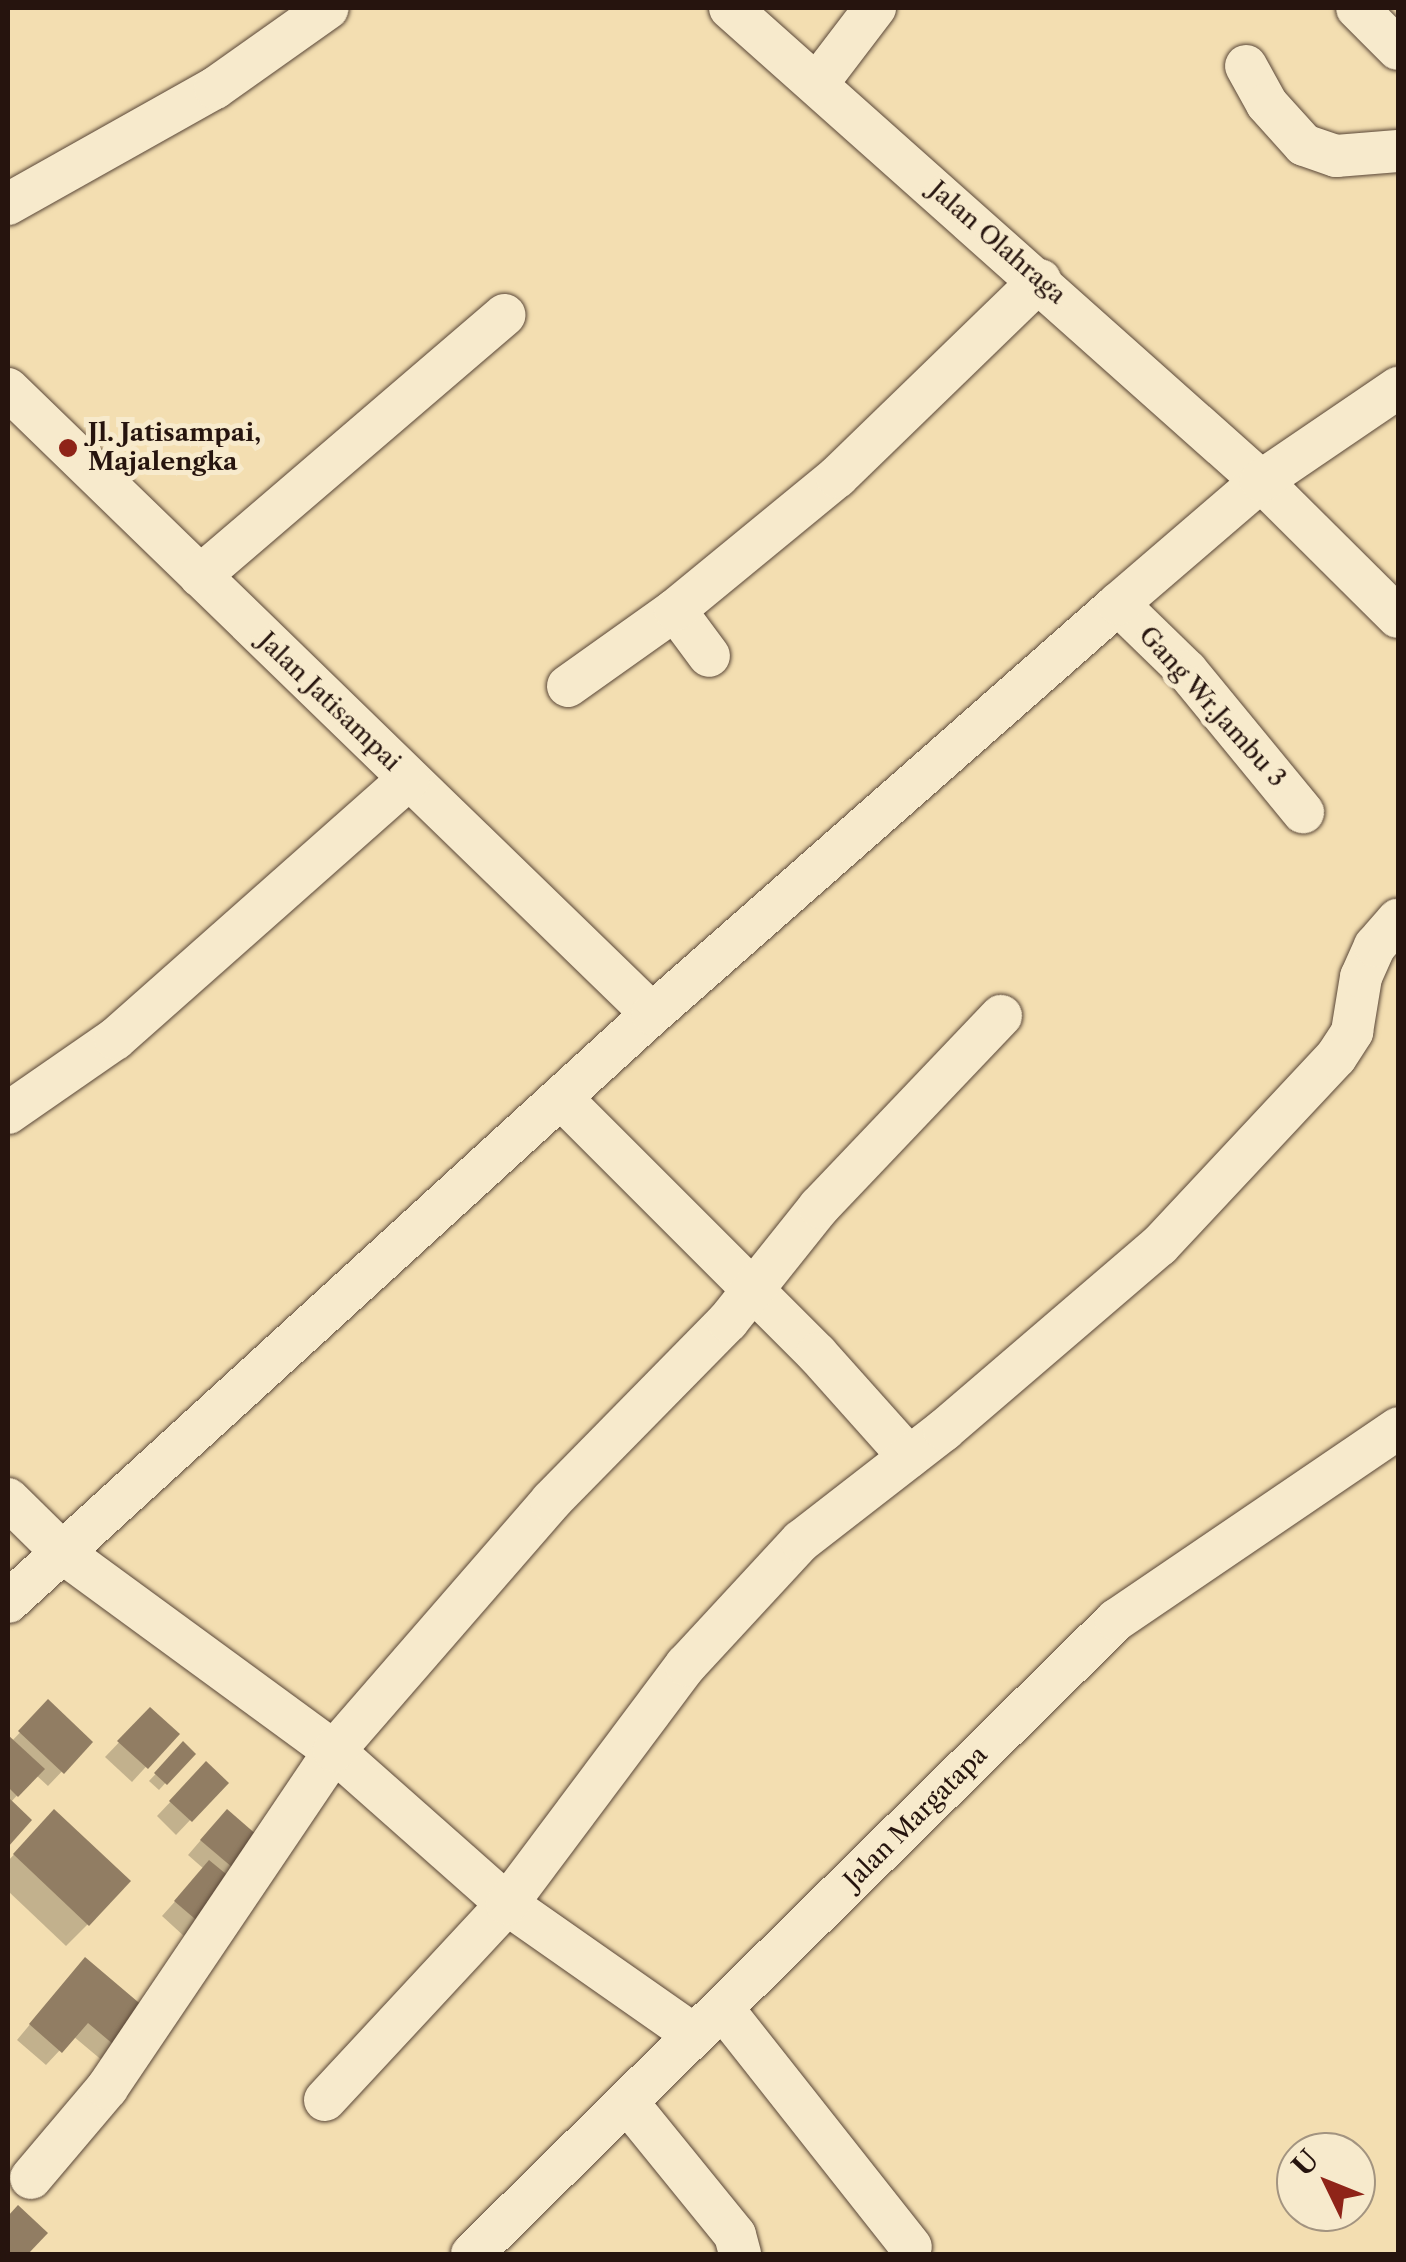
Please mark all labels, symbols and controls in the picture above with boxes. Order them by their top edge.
street label: Jalan Olahraga [922,175,1072,311]
place label: Jl. Jatisampai, Majalengka [88,419,261,478]
marker: Jl. Jatisampai, Majalengka [57,437,79,459]
street label: Gang Wr.Jambu 3 [1132,620,1292,794]
street label: Jalan Jatisampai [252,626,406,778]
street label: Jalan Margatapa [838,1740,994,1896]
north arrow [1276,2132,1376,2232]
text: U [1285,2143,1326,2183]

